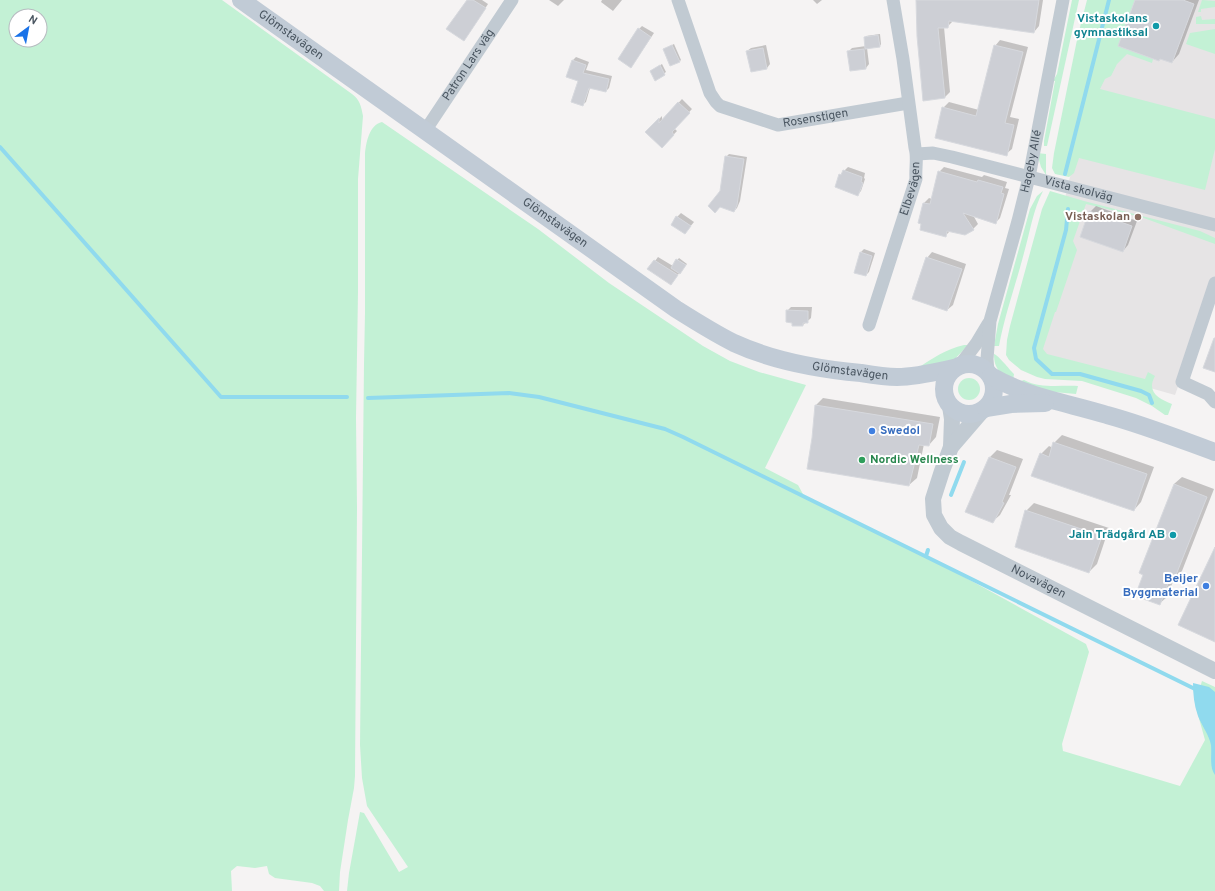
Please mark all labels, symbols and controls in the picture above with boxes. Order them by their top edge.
street label: Glömstavägen [255,7,327,64]
north arrow [8,8,48,48]
place label: Vistaskolans gymnastiksal [1074,11,1148,41]
text: N [26,12,40,28]
marker: Vistaskolans gymnastiksal [1151,21,1161,31]
street label: Patron Lars väg [439,26,498,104]
street label: Rosenstigen [782,105,850,132]
street label: Hageby Allé [1017,129,1046,195]
street label: Elbevägen [897,161,924,218]
street label: Vista skolväg [1042,173,1115,206]
street label: Glömstavägen [519,194,591,252]
place label: Vistaskolan [1065,209,1130,225]
marker: Vistaskolan [1133,212,1143,222]
street label: Glömstavägen [811,359,889,385]
place label: Swedol [880,423,920,439]
marker: Swedol [867,426,877,436]
place label: Nordic Wellness [870,452,959,468]
marker: Nordic Wellness [857,455,867,465]
place label: Jain Trädgård AB [1069,527,1165,543]
marker: Jain Trädgård AB [1168,530,1178,540]
street label: Novavägen [1008,561,1068,602]
place label: Beijer Byggmaterial [1123,571,1198,601]
marker: Beijer Byggmaterial [1201,581,1211,591]

